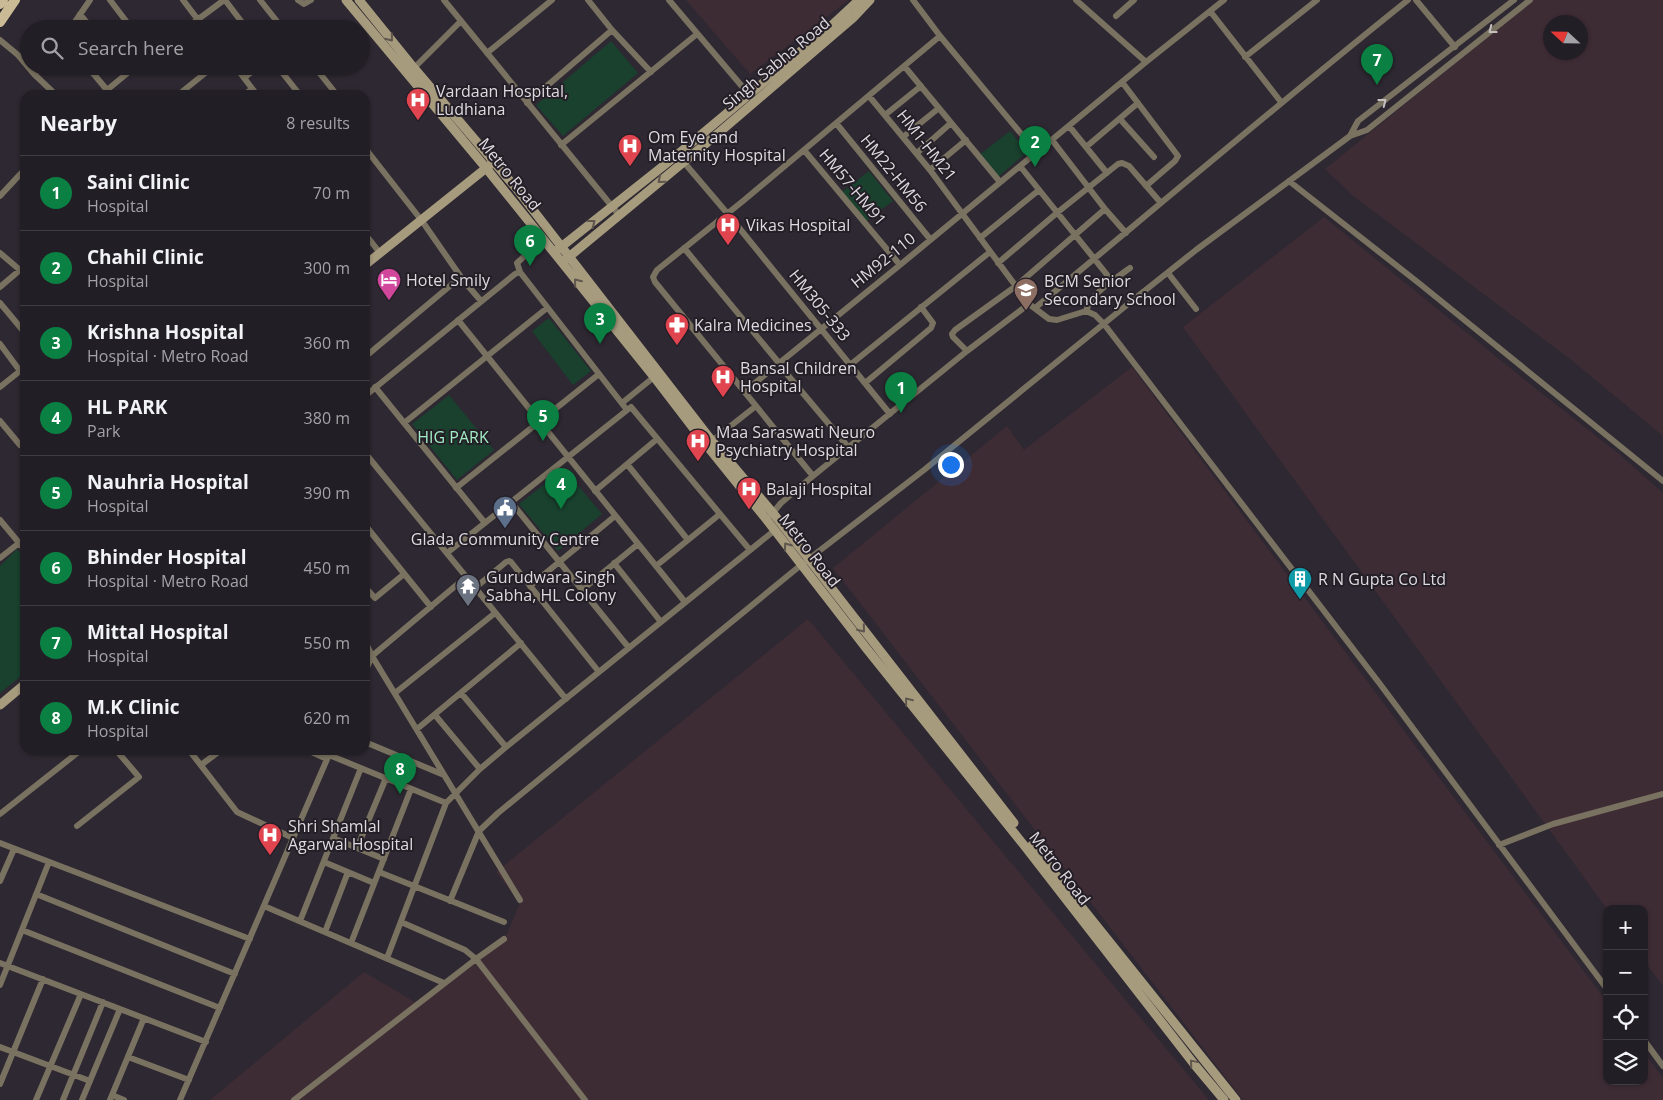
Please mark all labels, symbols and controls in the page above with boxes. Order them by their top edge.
street label: Singh Sabha Road [718,12,834,114]
north arrow [1543,15,1588,60]
search box [20,20,370,75]
one-way arrow [1489,25,1498,33]
one-way arrow [384,32,392,41]
icon: search [38,34,66,62]
text: Search here [78,35,184,61]
pin: 7 [1361,44,1393,85]
place label: Vardaan Hospital, Ludhiana [436,80,568,120]
hospital icon: Vardaan Hospital, Ludhiana [405,87,431,121]
one-way arrow [1377,99,1386,107]
street label: HM1-HM21 [892,105,962,185]
text: Nearby [40,109,117,137]
text: 8 results [286,112,350,134]
place label: Om Eye and Maternity Hospital [648,126,786,166]
pin: 2 [1019,126,1051,167]
street label: HM22-HM56 [856,130,932,216]
street label: Metro Road [474,133,546,215]
hospital icon: Om Eye and Maternity Hospital [617,133,643,167]
street label: HM57-HM91 [814,144,892,230]
text: Saini Clinic [87,169,190,195]
one-way arrow [658,175,667,183]
text: 1 [51,182,61,204]
text: 70 m [313,182,350,204]
text: Hospital [87,195,149,217]
hospital icon: Vikas Hospital [715,212,741,246]
place label: Vikas Hospital [746,214,850,236]
one-way arrow [587,219,596,228]
pin: 6 [514,225,546,266]
street label: HM92-110 [846,227,920,293]
text: Chahil Clinic [87,244,204,270]
text: 2 [51,257,61,279]
text: 300 m [304,257,350,279]
street label: HM305-333 [784,265,856,345]
hotel icon: Hotel Smily [376,267,402,301]
place label: Hotel Smily [406,269,491,291]
text: Hospital [87,270,149,292]
place label: BCM Senior Secondary School [1044,270,1176,310]
school or university icon: BCM Senior Secondary School [1013,277,1039,311]
one-way arrow [573,278,582,287]
pin: 3 [584,303,616,344]
pharmacy icon: Kalra Medicines [664,312,690,346]
place label: Kalra Medicines [694,314,812,336]
text: Krishna Hospital [87,319,244,345]
text: 3 [51,332,61,354]
text: 360 m [304,332,350,354]
text: Hospital · Metro Road [87,345,249,367]
place label: Bansal Children Hospital [740,357,857,397]
hospital icon: Bansal Children Hospital [710,364,736,398]
pin: 1 [885,372,917,413]
text: HL PARK [87,394,167,420]
pin: 5 [527,400,559,441]
text: 4 [51,407,61,429]
text: 380 m [304,407,350,429]
text: Park [87,420,120,442]
place label: Maa Saraswati Neuro Psychiatry Hospital [716,421,875,461]
park label: HIG PARK [417,426,489,448]
hospital icon: Maa Saraswati Neuro Psychiatry Hospital [685,428,711,462]
your location [938,452,964,478]
pin: 4 [545,468,577,509]
text: Nauhria Hospital [87,469,249,495]
hospital icon: Balaji Hospital [736,476,762,510]
place label: Balaji Hospital [766,478,872,500]
text: 5 [51,482,61,504]
text: 390 m [304,482,350,504]
text: Hospital [87,495,149,517]
public building icon: Glada Community Centre [492,495,518,529]
street label: Metro Road [774,509,846,591]
place label: Glada Community Centre [411,528,599,550]
one-way arrow [784,542,793,552]
text: Bhinder Hospital [87,544,246,570]
text: 6 [51,557,61,579]
text: 450 m [304,557,350,579]
place label: Gurudwara Singh Sabha, HL Colony [486,566,617,606]
building icon: R N Gupta Co Ltd [1287,566,1313,600]
place label: R N Gupta Co Ltd [1318,568,1446,590]
text: Hospital · Metro Road [87,570,249,592]
temple icon: Gurudwara Singh Sabha, HL Colony [455,573,481,607]
text: Mittal Hospital [87,619,229,645]
one-way arrow [857,623,865,632]
text: 7 [51,632,61,654]
text: 550 m [304,632,350,654]
text: Hospital [87,645,149,667]
text: M.K Clinic [87,694,180,720]
one-way arrow [906,698,914,707]
text: 8 [51,707,61,729]
text: 620 m [304,707,350,729]
text: Hospital [87,720,149,742]
pin: 8 [384,753,416,794]
place label: Shri Shamlal Agarwal Hospital [288,815,413,855]
hospital icon: Shri Shamlal Agarwal Hospital [257,822,283,856]
street label: Metro Road [1024,827,1096,909]
map controls [1603,905,1648,1085]
button: + [1603,905,1648,950]
button: − [1603,950,1648,995]
button: locate [1603,995,1648,1040]
button: layers [1603,1040,1648,1085]
one-way arrow [1190,1059,1199,1068]

